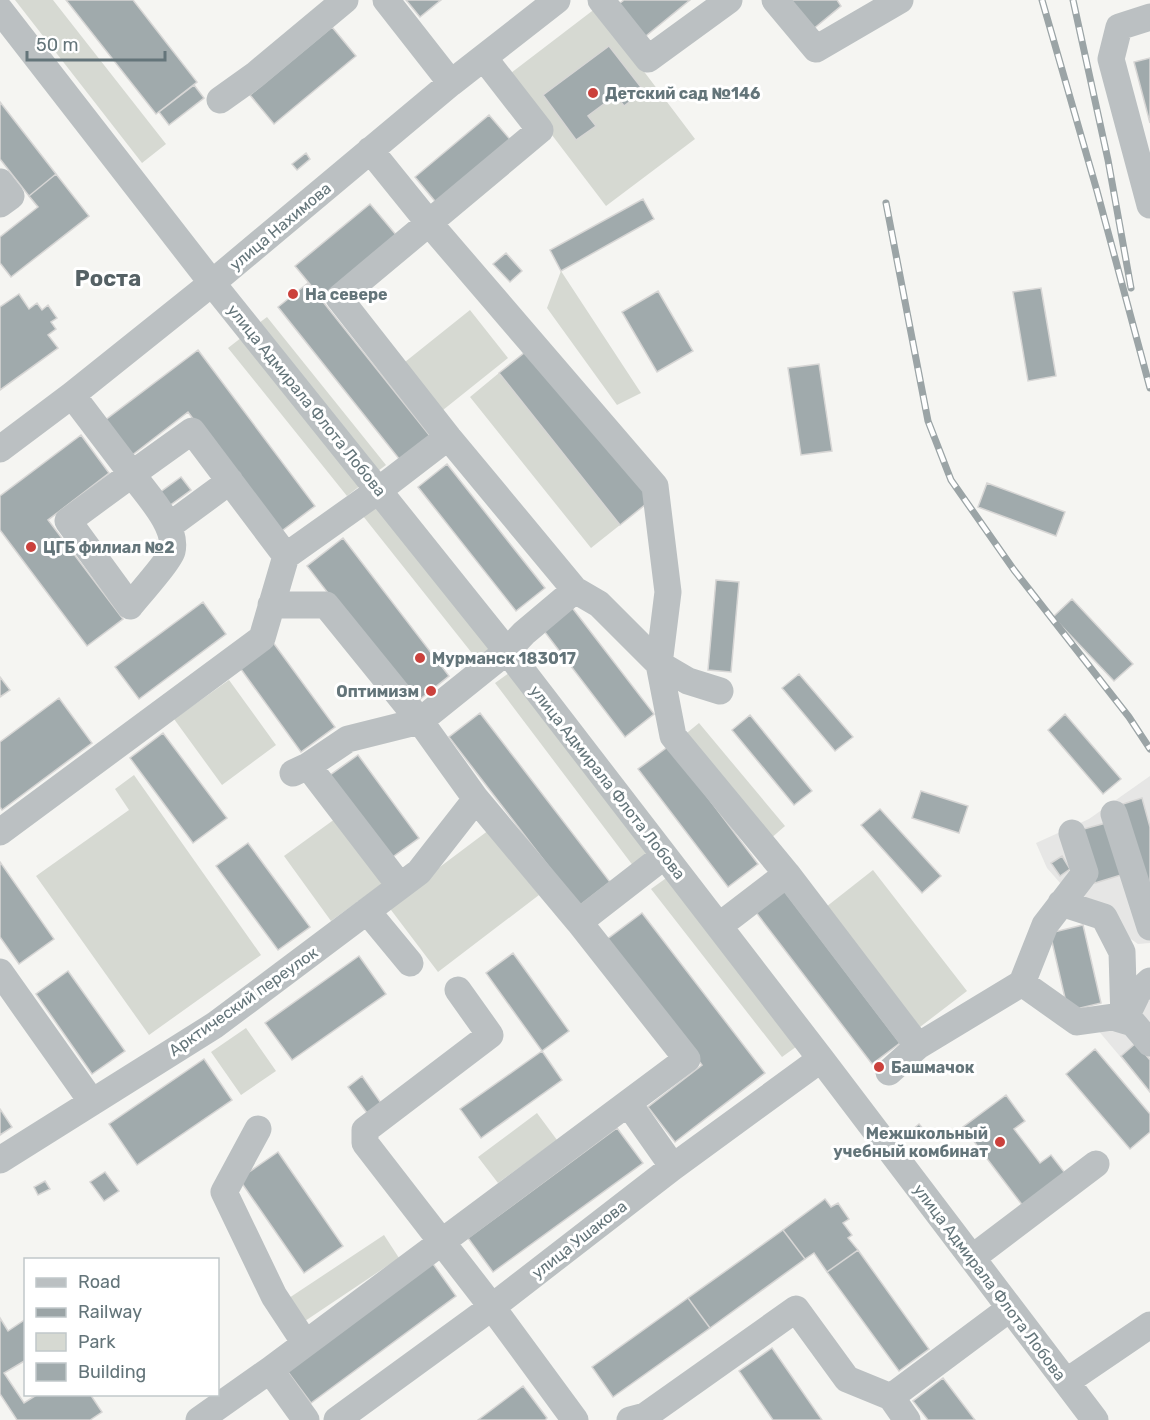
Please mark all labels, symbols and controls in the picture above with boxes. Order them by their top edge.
scale bar [27,24,165,62]
text: 50 m [36,34,79,56]
place label: Детский сад №146 [605,84,760,103]
marker: Детский сад №146 [586,86,600,100]
street label: улица Нахимова [226,178,335,274]
district label: Роста [75,265,141,292]
place label: На севере [305,285,388,304]
marker: На севере [286,287,300,301]
street label: улица Адмирала Флота Лобова [223,301,390,500]
place label: ЦГБ филиал №2 [43,538,175,557]
marker: ЦГБ филиал №2 [24,540,38,554]
place label: Мурманск 183017 [432,649,576,668]
marker: Мурманск 183017 [413,651,427,665]
street label: улица Адмирала Флота Лобова [526,681,689,883]
place label: Оптимизм [336,682,419,701]
marker: Оптимизм [424,684,438,698]
street label: Арктический переулок [165,943,322,1060]
place label: Башмачок [891,1058,975,1077]
marker: Башмачок [872,1060,886,1074]
place label: Межшкольный учебный комбинат [833,1124,988,1161]
marker: Межшкольный учебный комбинат [993,1135,1007,1149]
street label: улица Адмирала Флота Лобова [909,1180,1070,1384]
street label: улица Ушакова [528,1196,631,1282]
legend [24,1258,219,1396]
text: Road [78,1271,121,1293]
text: Railway [78,1301,142,1323]
text: Park [78,1331,116,1353]
text: Building [78,1361,146,1383]

